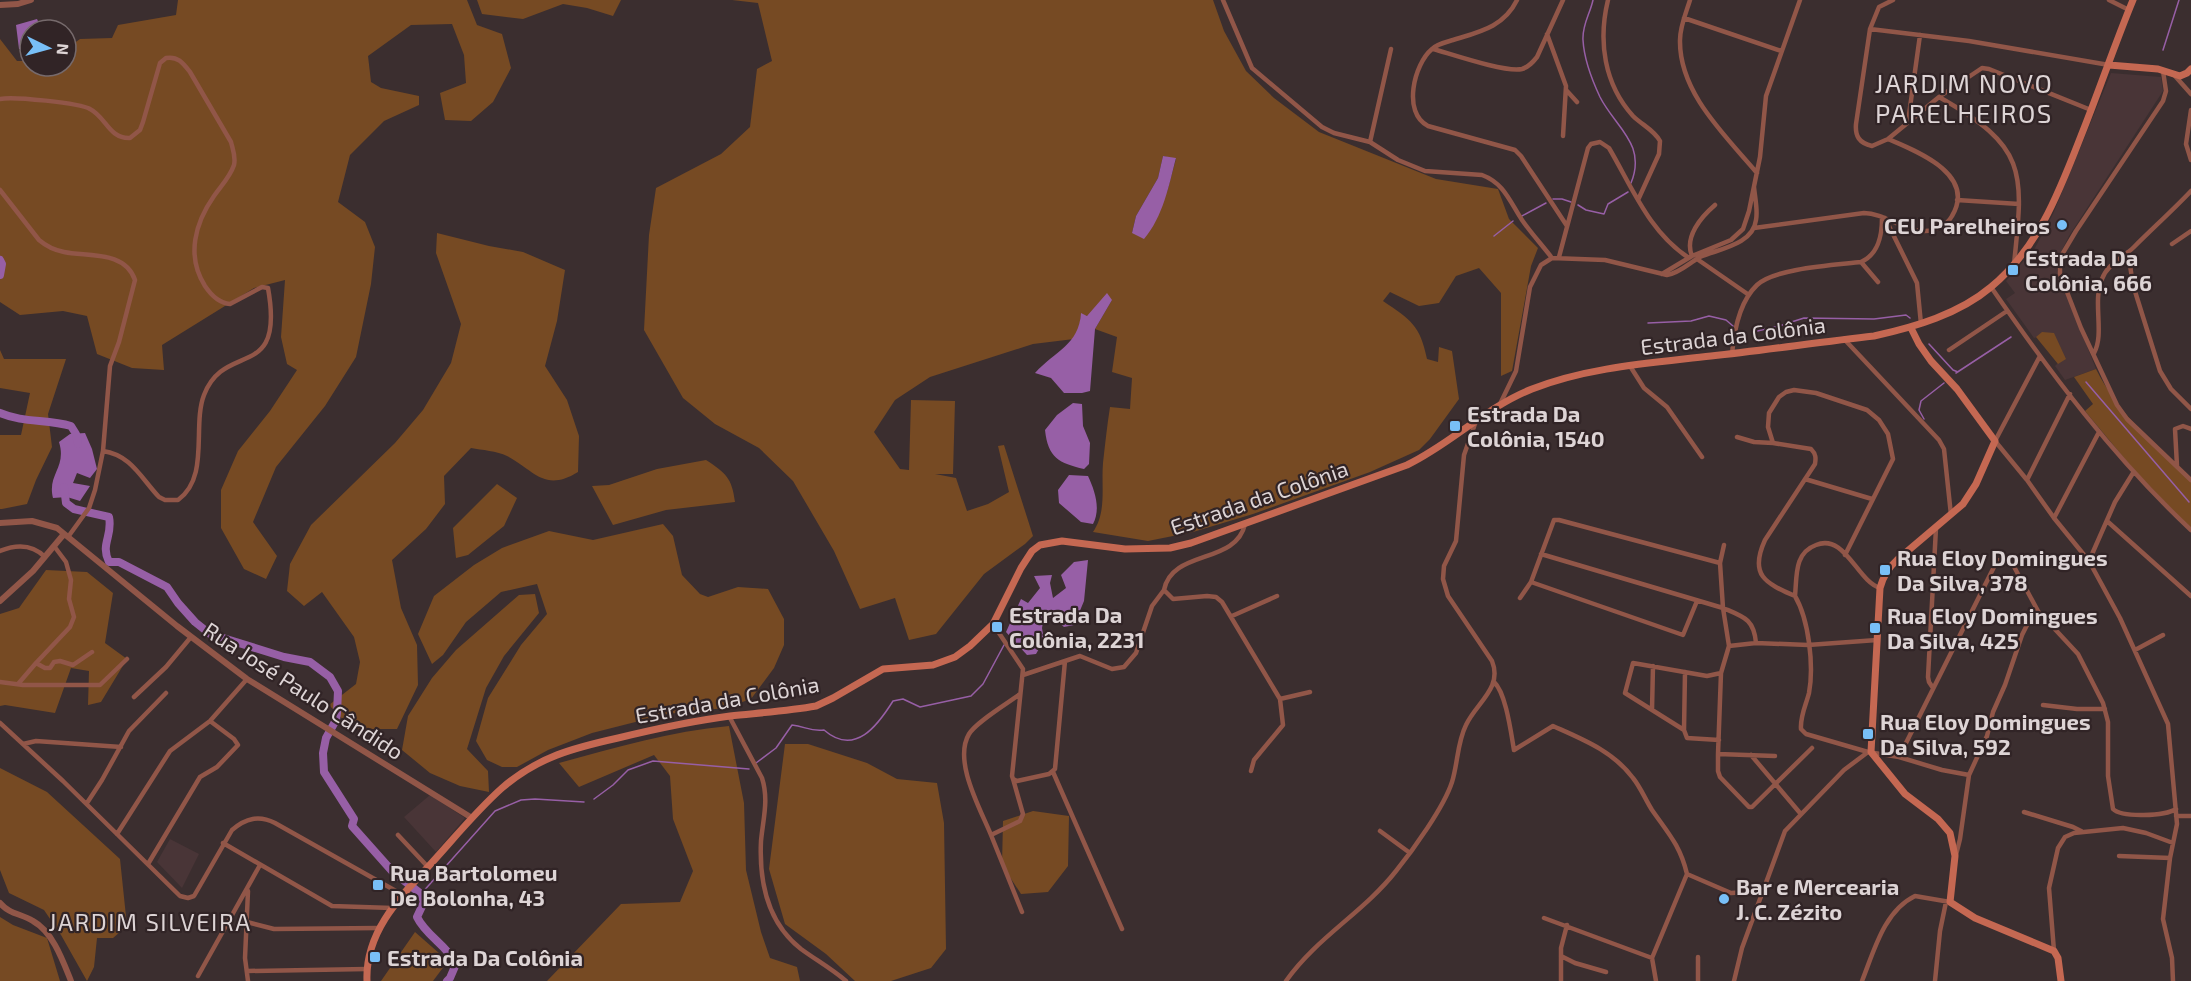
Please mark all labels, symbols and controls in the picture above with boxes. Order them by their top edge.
north arrow [18,18,78,78]
text: N [53,43,73,56]
district label: JARDIM NOVO PARELHEIROS [1875,67,2053,128]
place label: CEU Parelheiros [1884,212,2050,238]
marker: CEU Parelheiros [2055,218,2069,232]
place label: Estrada Da Colônia, 666 [2025,244,2152,295]
marker: Estrada Da Colônia, 666 [2006,263,2020,277]
street label: Estrada da Colônia [1639,311,1827,359]
place label: Estrada Da Colônia, 1540 [1467,400,1605,451]
marker: Estrada Da Colônia, 1540 [1448,419,1462,433]
street label: Estrada da Colônia [1167,454,1351,540]
place label: Rua Eloy Domingues Da Silva, 378 [1897,544,2108,595]
marker: Rua Eloy Domingues Da Silva, 378 [1878,563,1892,577]
place label: Estrada Da Colônia, 2231 [1009,601,1145,652]
place label: Rua Eloy Domingues Da Silva, 425 [1887,602,2098,653]
street label: Rua José Paulo Cândido [199,616,409,764]
marker: Estrada Da Colônia, 2231 [990,620,1004,634]
marker: Rua Eloy Domingues Da Silva, 425 [1868,621,1882,635]
street label: Estrada da Colônia [633,670,821,728]
place label: Rua Eloy Domingues Da Silva, 592 [1880,708,2091,759]
marker: Rua Eloy Domingues Da Silva, 592 [1861,727,1875,741]
place label: Rua Bartolomeu De Bolonha, 43 [390,859,558,910]
place label: Bar e Mercearia J. C. Zézito [1736,873,1899,924]
marker: Rua Bartolomeu De Bolonha, 43 [371,878,385,892]
marker: Bar e Mercearia J. C. Zézito [1717,892,1731,906]
district label: JARDIM SILVEIRA [48,907,252,936]
place label: Estrada Da Colônia [387,944,583,970]
marker: Estrada Da Colônia [368,950,382,964]

